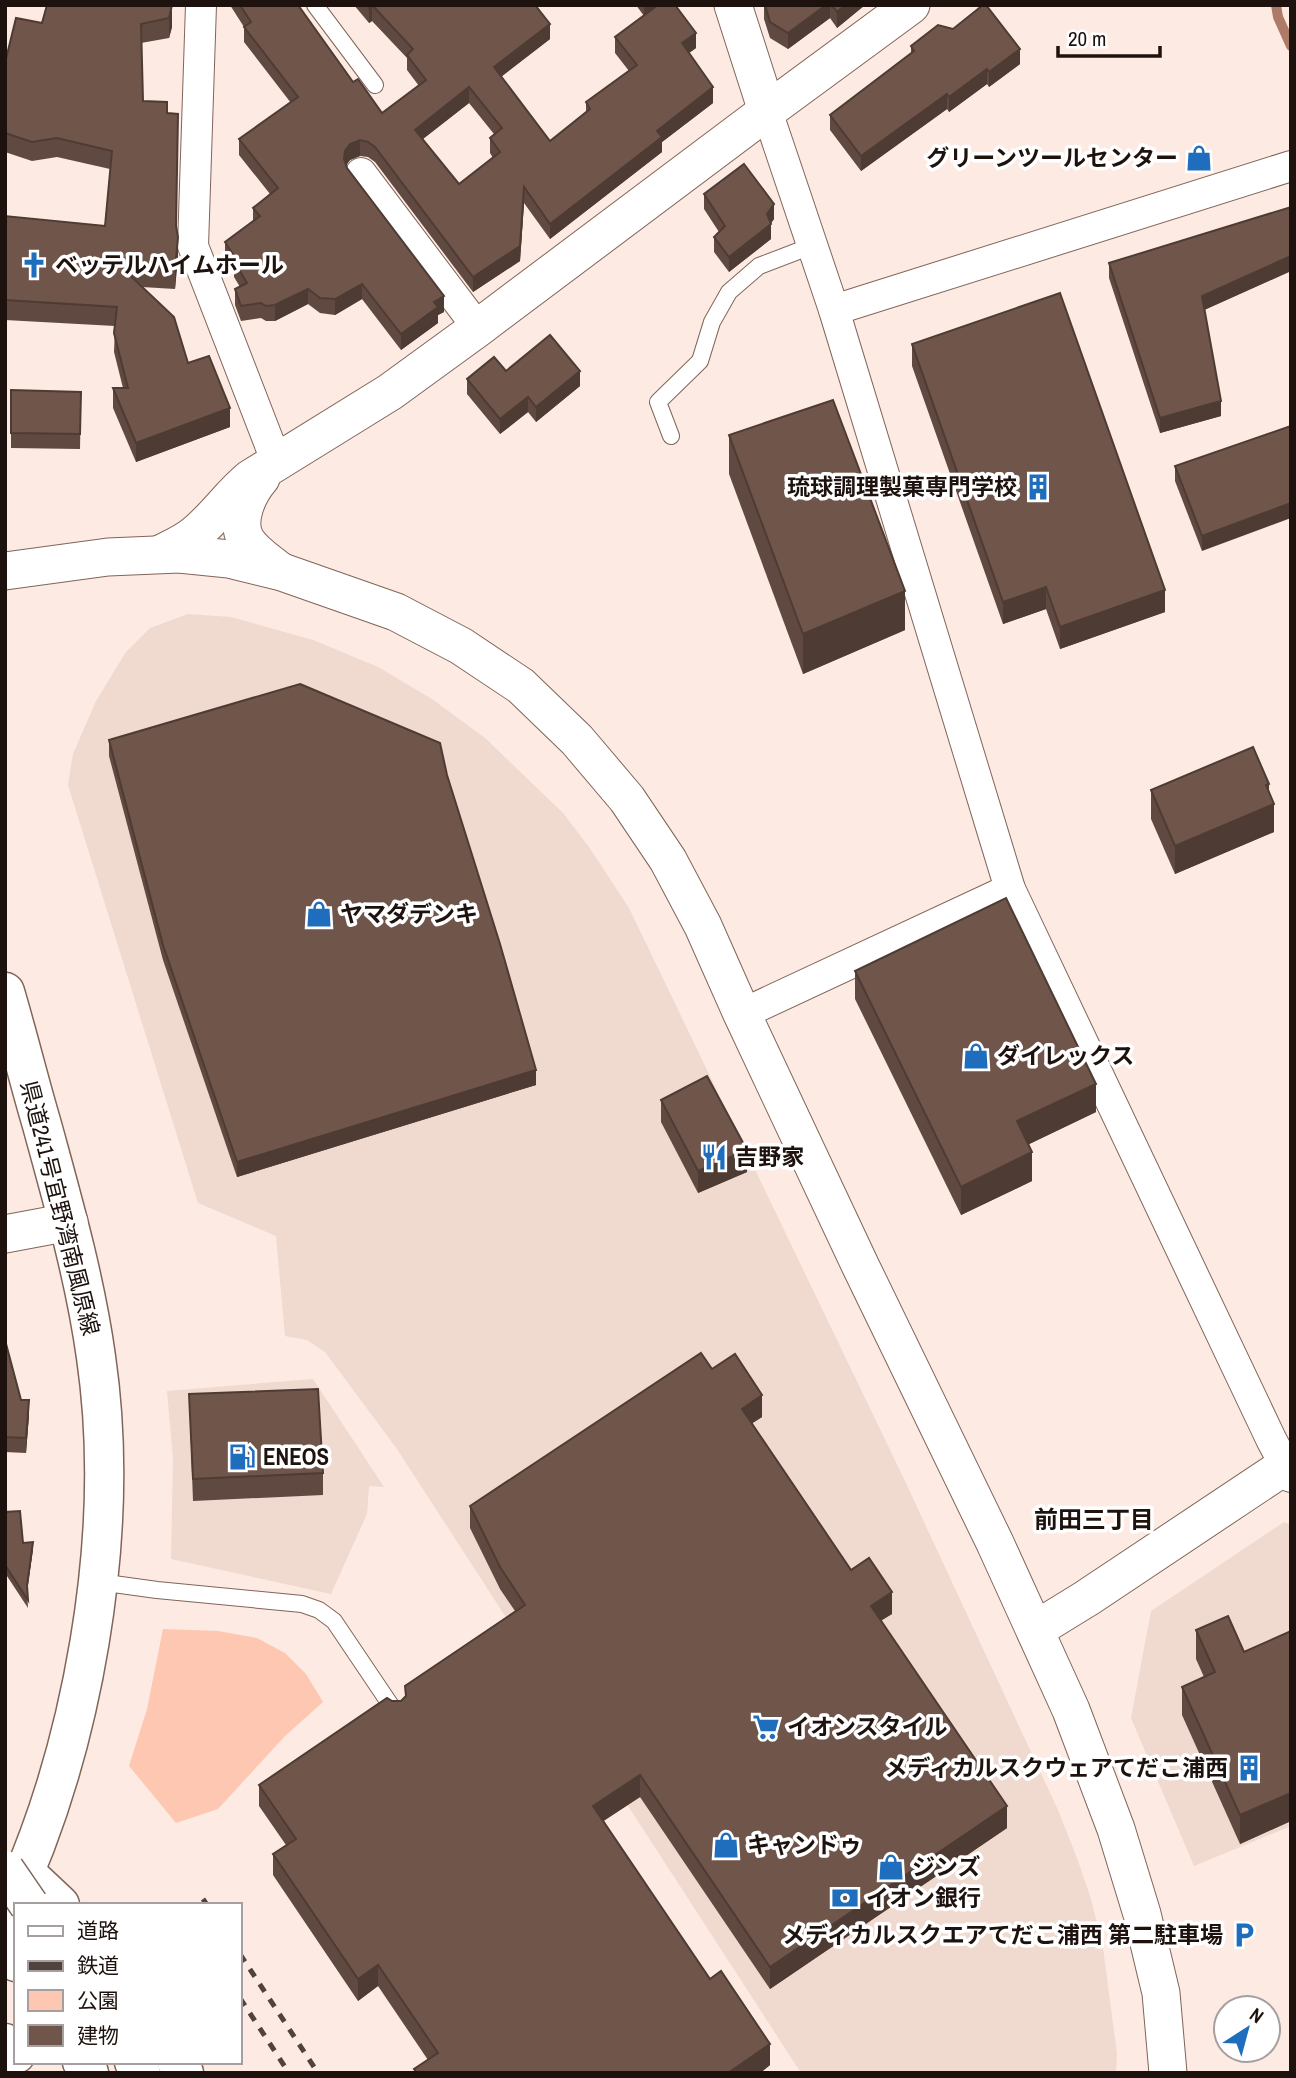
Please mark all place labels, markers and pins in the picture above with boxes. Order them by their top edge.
place label: グリーンツールセンター [926,142,1178,173]
shop icon: グリーンツールセンター [1184,143,1214,173]
place label: ベッテルハイムホール [55,249,284,280]
church icon: ベッテルハイムホール [19,250,49,280]
place label: 琉球調理製菓専門学校 [787,471,1017,502]
building icon: 琉球調理製菓専門学校 [1023,472,1053,502]
place label: ヤマダデンキ [340,898,478,929]
shop icon: ヤマダデンキ [304,899,334,929]
place label: ダイレックス [997,1040,1134,1071]
shop icon: ダイレックス [961,1041,991,1071]
place label: 吉野家 [735,1141,804,1172]
restaurant icon: 吉野家 [699,1142,729,1172]
place label: ENEOS [263,1441,329,1472]
fuel station icon: ENEOS [227,1442,257,1472]
place label: イオンスタイル [787,1711,948,1742]
supermarket icon: イオンスタイル [751,1712,781,1742]
place label: メディカルスクウェアてだこ浦西 [885,1752,1228,1783]
building icon: メディカルスクウェアてだこ浦西 [1234,1753,1264,1783]
place label: キャンドゥ [747,1829,862,1860]
shop icon: キャンドゥ [711,1830,741,1860]
place label: ジンズ [912,1851,981,1882]
shop icon: ジンズ [876,1852,906,1882]
place label: イオン銀行 [866,1882,981,1913]
bank icon: イオン銀行 [830,1883,860,1913]
place label: メディカルスクエアてだこ浦西 第二駐車場 [782,1919,1223,1950]
parking icon: メディカルスクエアてだこ浦西 第二駐車場 [1229,1920,1259,1950]

